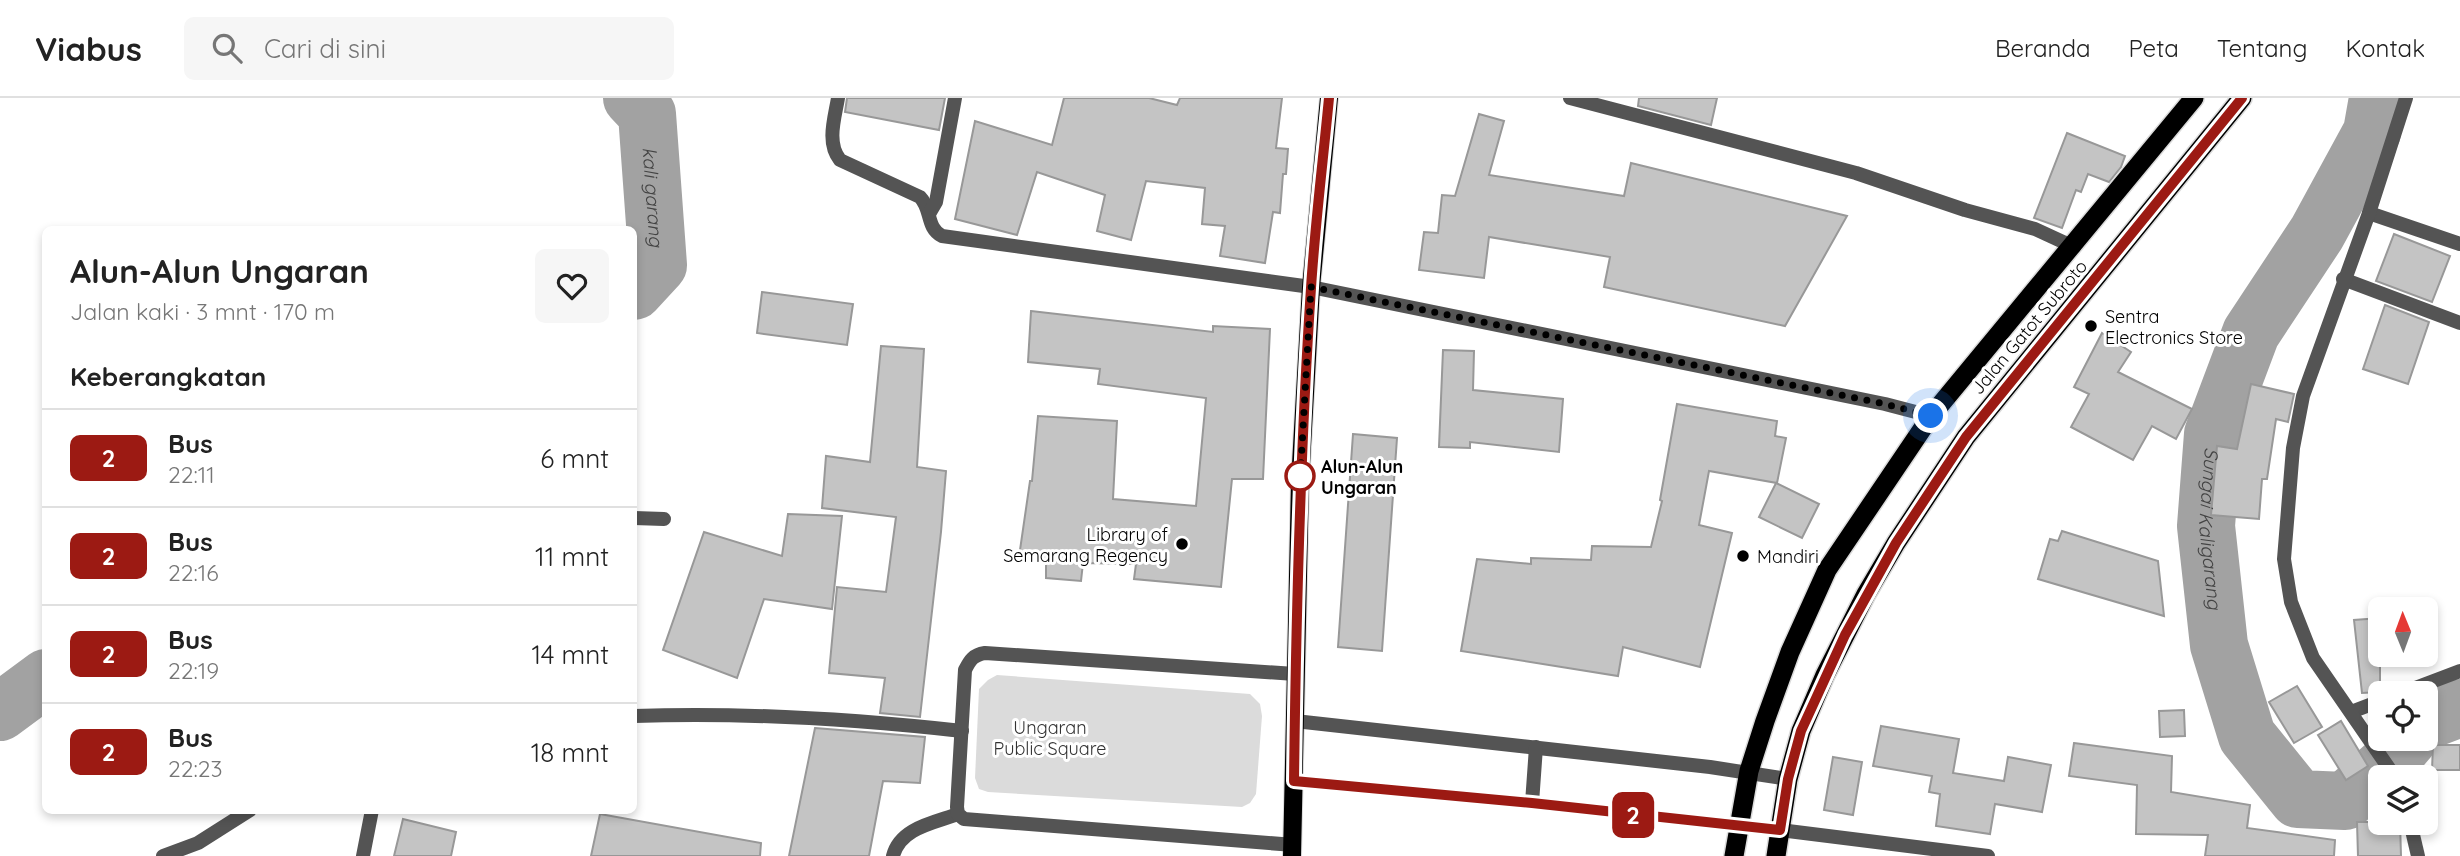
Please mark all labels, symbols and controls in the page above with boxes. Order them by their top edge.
search box [184,17,674,80]
text: Viabus [35,28,142,69]
icon: search [208,29,246,67]
text: Cari di sini [264,32,386,65]
text: Beranda [1995,33,2091,63]
text: Peta [2129,33,2179,63]
text: Tentang [2217,33,2307,63]
text: Kontak [2345,33,2425,63]
water label: kali garang [637,146,669,249]
button: heart [535,249,609,323]
text: Alun-Alun Ungaran [70,250,369,291]
street label: Jalan Gatot Subroto [1966,255,2092,399]
text: Jalan kaki · 3 mnt · 170 m [70,297,335,326]
place label: Sentra Electronics Store [2105,305,2243,349]
marker: Sentra Electronics Store [2083,318,2099,334]
text: Keberangkatan [70,360,266,393]
your location [1913,398,1948,433]
text: Bus [168,427,213,460]
text: 6 mnt [540,442,609,475]
text: 2 [102,443,115,473]
water label: Sungai Kaligarang [2194,447,2227,612]
place label: Alun-Alun Ungaran [1321,455,1403,499]
text: 22:11 [168,460,215,489]
marker: Alun-Alun Ungaran [1285,461,1315,491]
place label: Library of Semarang Regency [1003,523,1169,567]
text: Bus [168,525,213,558]
marker: Library of Semarang Regency [1174,536,1190,552]
text: 11 mnt [535,540,609,573]
text: 2 [102,541,115,571]
place label: Mandiri [1757,545,1819,568]
marker: Mandiri [1735,548,1751,564]
text: 22:16 [168,558,219,587]
north arrow [2368,597,2438,667]
map controls [2368,597,2438,835]
text: Bus [168,623,213,656]
text: 14 mnt [531,638,609,671]
text: 2 [102,639,115,669]
text: 22:19 [168,656,219,685]
button: locate [2368,681,2438,751]
park label: Ungaran Public Square [994,716,1106,760]
text: Bus [168,721,213,754]
text: 18 mnt [531,736,609,769]
text: 2 [102,737,115,767]
text: 22:23 [168,754,223,783]
button: layers [2368,765,2438,835]
line badge: 2 [1610,792,1656,838]
text: 2 [1626,800,1640,830]

